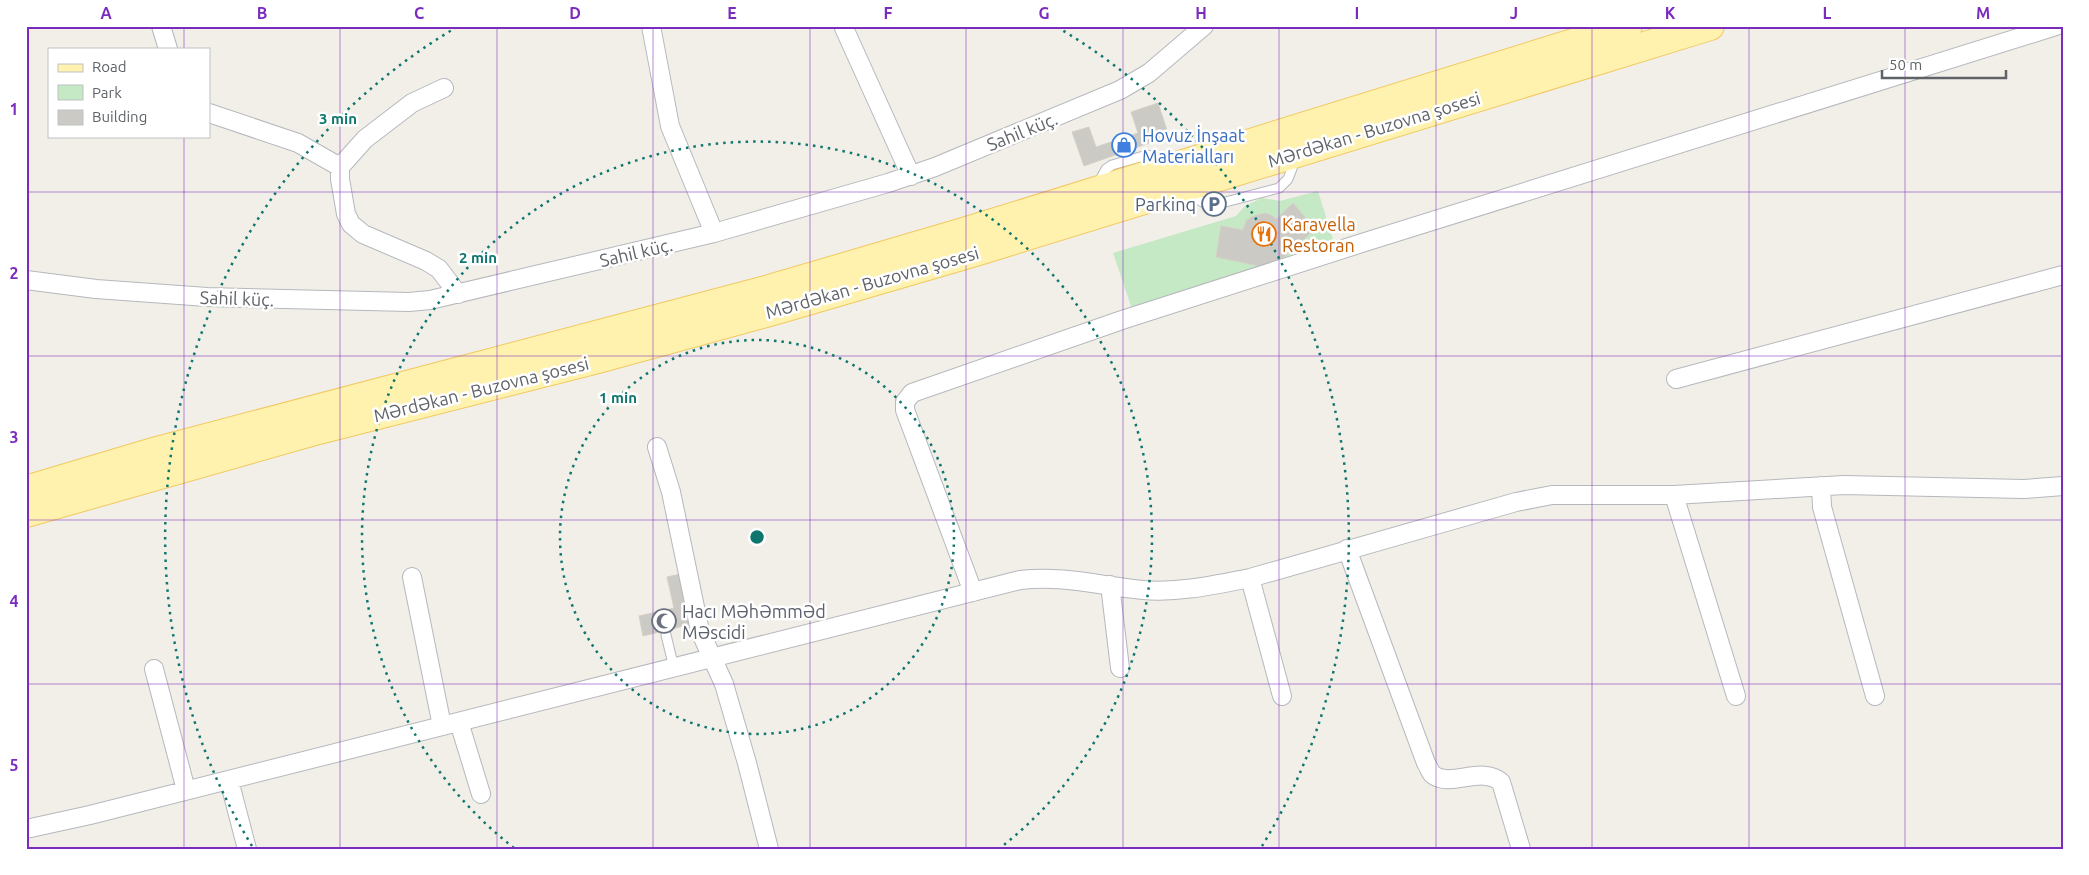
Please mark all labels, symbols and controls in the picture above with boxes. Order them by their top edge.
text: A [100,4,112,22]
text: B [257,4,267,22]
text: C [414,4,424,22]
text: D [569,4,581,22]
text: E [727,4,737,22]
text: F [884,4,893,22]
text: G [1038,4,1050,22]
text: H [1195,4,1207,22]
text: I [1355,4,1359,22]
text: J [1510,4,1518,22]
text: K [1665,4,1676,22]
text: L [1823,4,1832,22]
text: M [1976,4,1990,22]
legend [48,48,210,138]
scale bar [1882,48,2005,80]
text: 50 m [1889,56,1922,73]
text: Road [92,58,127,75]
text: Park [92,84,122,101]
street label: Mərdəkan - Buzovna şosesi [1265,87,1483,171]
text: 1 [9,100,19,118]
text: Building [92,108,147,125]
street label: Sahil küç. [984,108,1060,154]
text: 3 min [319,110,357,127]
place label: Hovuz İnşaat Materialları [1142,125,1245,166]
shop icon: Hovuz İnşaat Materialları [1111,132,1137,158]
parking icon: Parkinq [1201,191,1227,217]
place label: Parkinq [1135,194,1196,214]
place label: Karavella Restoran [1282,214,1356,255]
restaurant icon: Karavella Restoran [1251,221,1277,247]
street label: Sahil küç. [597,234,675,270]
street label: Mərdəkan - Buzovna şosesi [763,242,981,322]
text: 2 min [459,249,497,266]
text: 2 [9,264,19,282]
street label: Sahil küç. [199,287,275,309]
street label: Mərdəkan - Buzovna şosesi [371,353,591,425]
text: 1 min [599,389,637,406]
text: 3 [9,428,19,446]
centre of rings [748,528,766,546]
text: 4 [9,592,19,610]
place label: Hacı Məhəmməd Məscidi [682,601,826,642]
mosque icon: Hacı Məhəmməd Məscidi [651,608,677,634]
text: 5 [9,756,19,774]

